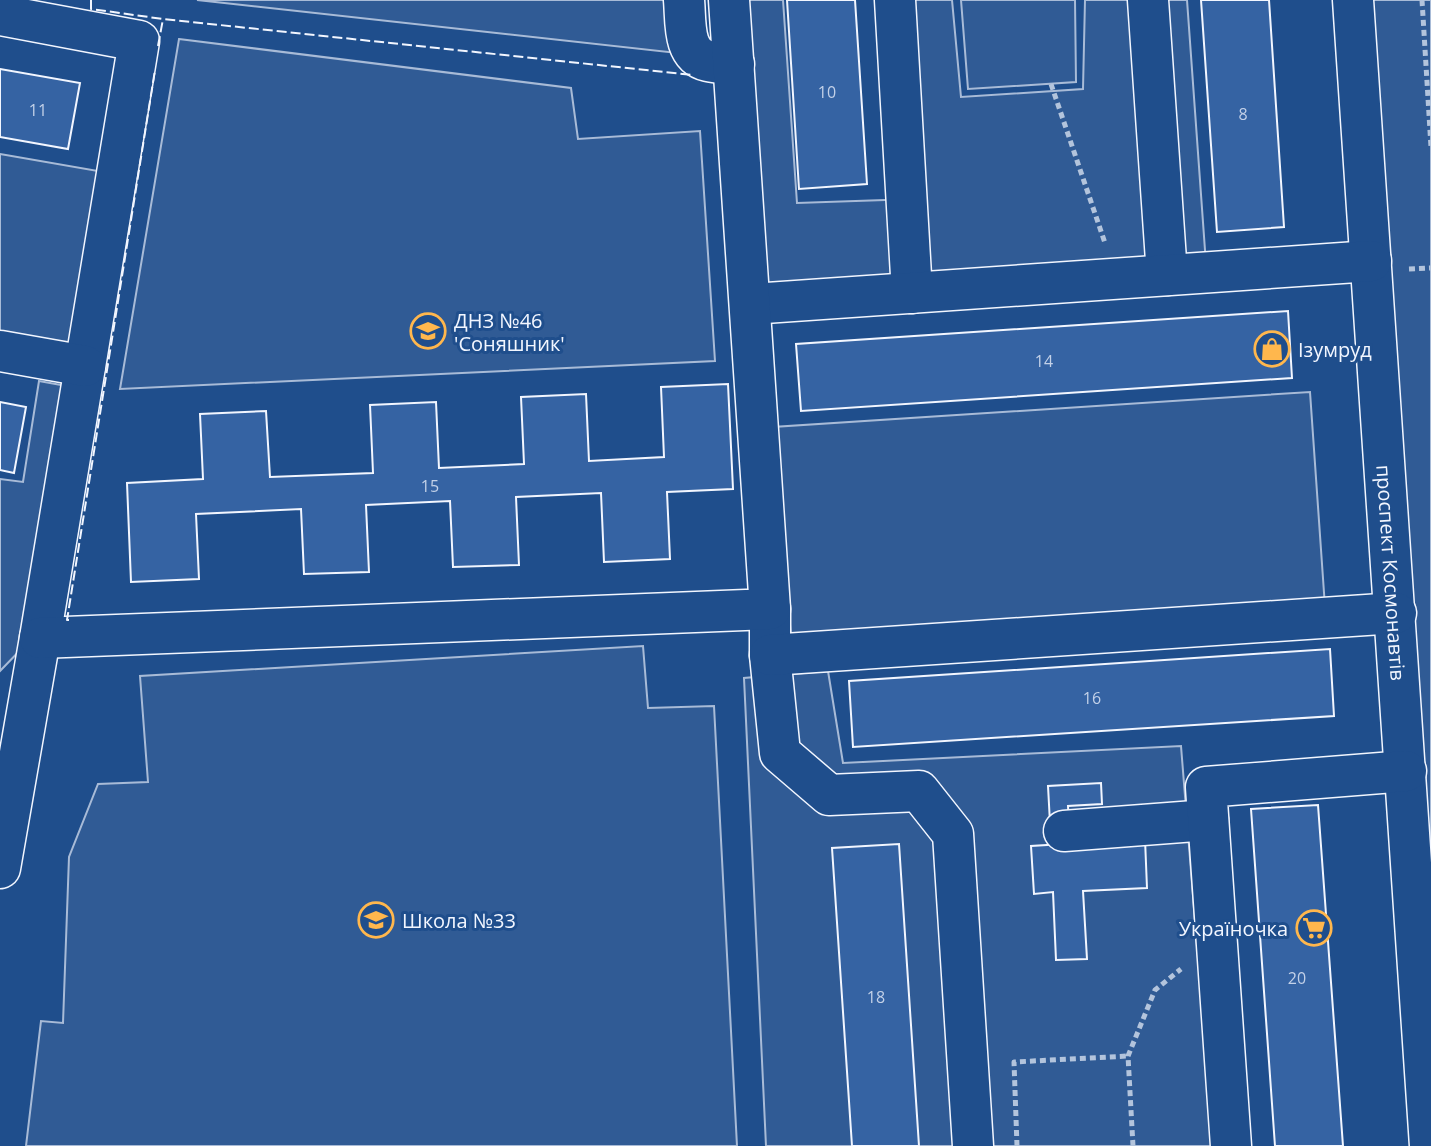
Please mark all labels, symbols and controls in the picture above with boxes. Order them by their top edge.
house number: 10 [818,81,836,103]
house number: 11 [29,99,47,121]
house number: 8 [1238,103,1248,125]
place label: ДНЗ №46 'Соняшник' [454,307,565,357]
school or university icon: ДНЗ №46 'Соняшник' [409,312,447,350]
shop icon: Ізумруд [1253,330,1291,368]
place label: Ізумруд [1298,336,1372,363]
house number: 14 [1035,350,1053,372]
street label: проспект Космонавтів [1371,464,1412,682]
house number: 15 [421,475,439,497]
house number: 16 [1083,687,1101,709]
school or university icon: Школа №33 [357,901,395,939]
place label: Школа №33 [402,907,516,934]
supermarket icon: Україночка [1295,909,1333,947]
place label: Україночка [1179,915,1288,942]
house number: 20 [1288,967,1306,989]
house number: 18 [867,986,885,1008]

